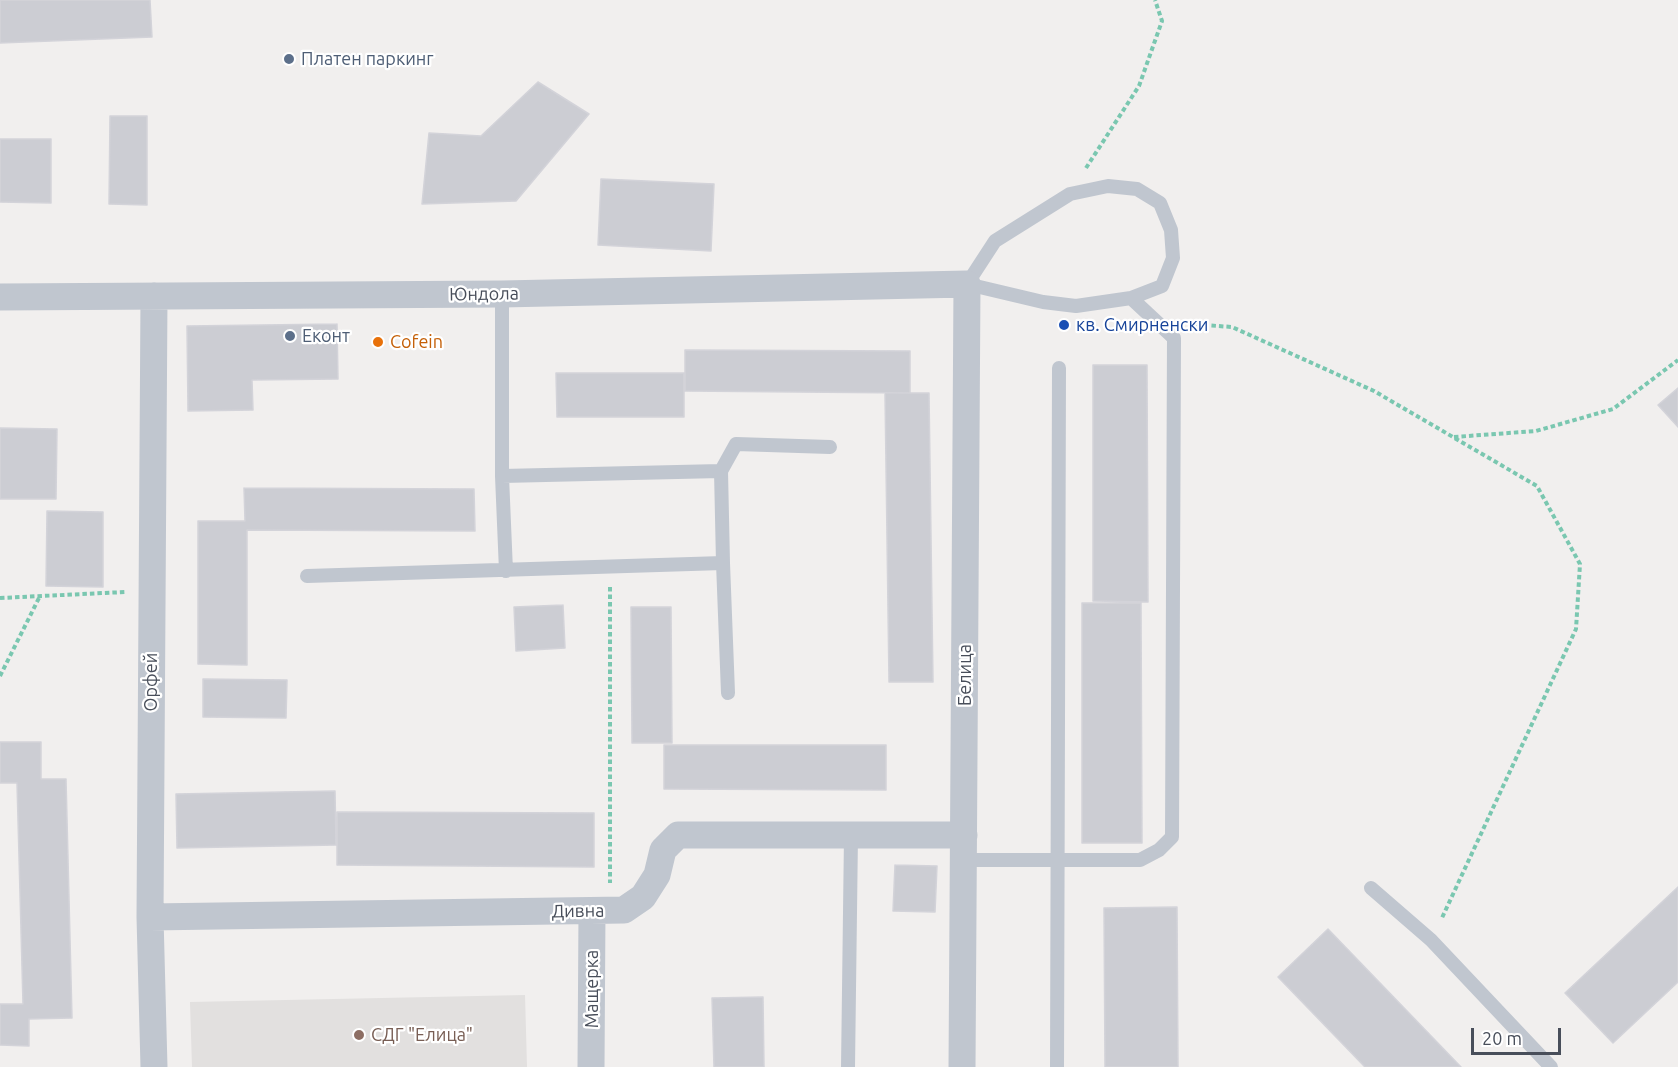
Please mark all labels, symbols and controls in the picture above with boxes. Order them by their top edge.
place label: Платен паркинг [301,48,434,70]
marker: Платен паркинг [282,52,296,66]
street label: Юндола [449,283,519,305]
place label: кв. Смирненски [1076,314,1208,336]
marker: кв. Смирненски [1057,318,1071,332]
place label: Еконт [302,325,350,347]
marker: Еконт [283,329,297,343]
place label: Cofein [390,331,443,353]
marker: Cofein [371,335,385,349]
street label: Белица [954,644,976,706]
street label: Орфей [140,653,162,711]
street label: Дивна [551,900,605,922]
street label: Мащерка [581,950,603,1028]
scale bar [1474,1016,1564,1054]
place label: СДГ "Елица" [371,1024,473,1046]
marker: СДГ "Елица" [352,1028,366,1042]
text: 20 m [1482,1028,1522,1048]

